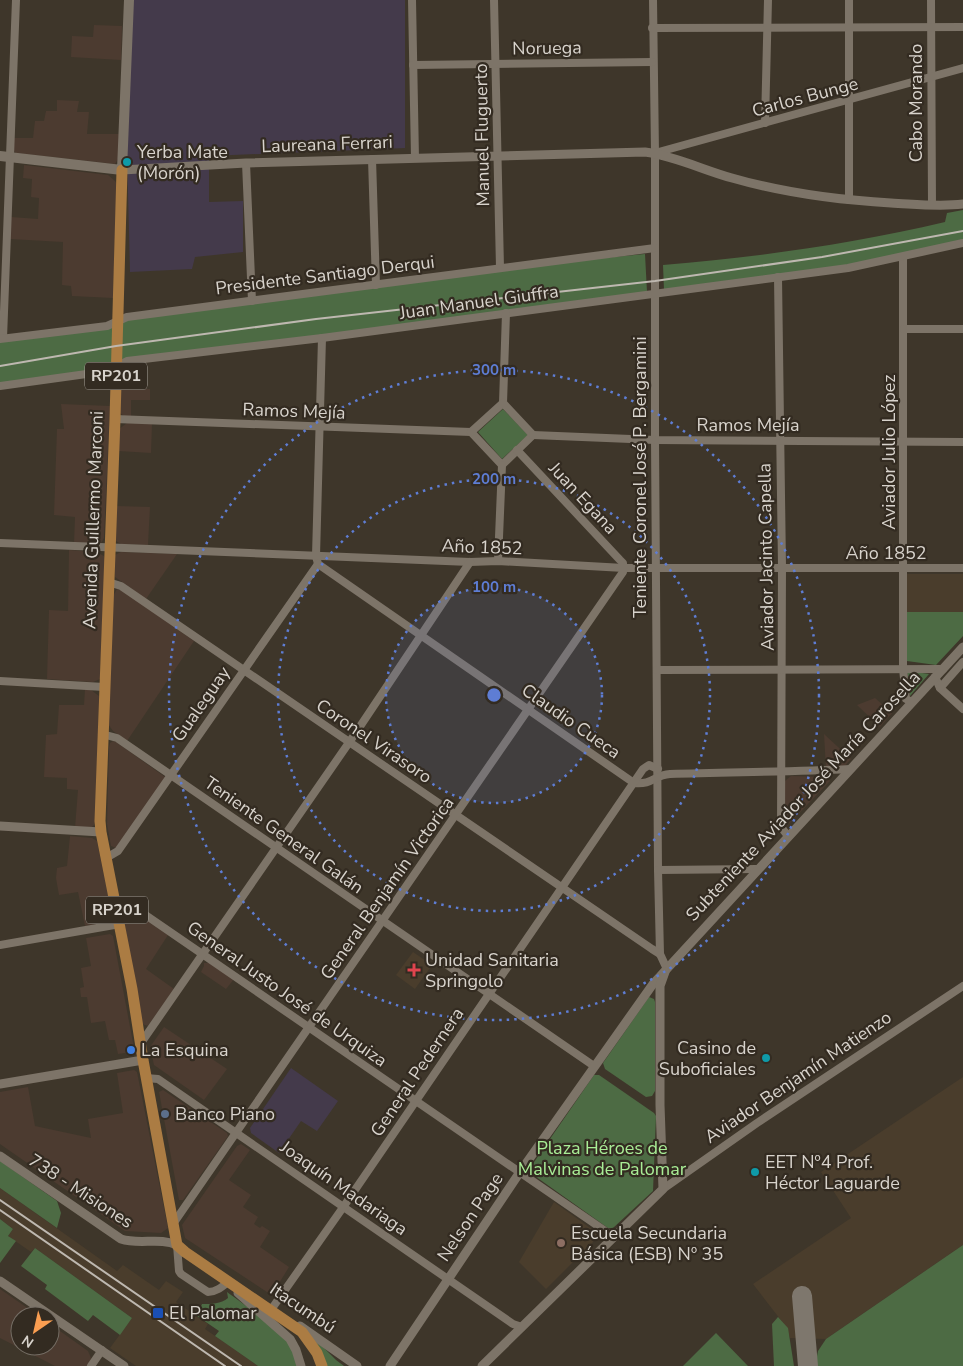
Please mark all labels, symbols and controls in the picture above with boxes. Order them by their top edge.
street label: Noruega [512,35,582,61]
street label: Cabo Morando [904,44,928,162]
street label: Manuel Fluguerto [469,63,495,207]
street label: Carlos Bunge [749,71,861,123]
street label: Laureana Ferrari [261,130,393,158]
place label: Yerba Mate (Morón) [136,140,228,185]
marker: Yerba Mate (Morón) [121,156,133,168]
street label: Presidente Santiago Derqui [214,250,436,300]
street label: Juan Manuel Giuffra [397,279,560,325]
street label: Teniente Coronel José P. Bergamini [628,336,652,618]
text: 300 m [472,360,516,380]
road number: RP201 [85,362,147,390]
street label: Aviador Julio López [877,374,901,530]
street label: Ramos Mejía [242,397,346,425]
street label: Avenida Guillermo Marconi [77,411,109,629]
street label: Ramos Mejía [696,413,800,437]
street label: Juan Egana [543,456,623,539]
street label: Aviador Jacinto Capella [752,463,780,651]
text: 200 m [472,469,516,489]
street label: Año 1852 [441,534,523,560]
street label: Año 1852 [845,541,927,565]
text: 100 m [472,577,516,597]
street label: Gualeguay [166,661,236,746]
street label: Subteniente Aviador José María Carosella [680,666,926,926]
street label: Claudio Cueca [517,678,625,764]
centre of rings [485,686,503,704]
street label: Coronel Virasoro [311,693,437,789]
street label: Teniente General Galán [199,771,369,899]
street label: General Benjamín Victorica [315,792,459,984]
road number: RP201 [86,896,148,924]
street label: General Justo José de Urquiza [182,916,392,1072]
place label: Unidad Sanitaria Springolo [425,948,559,993]
marker: Unidad Sanitaria Springolo [407,963,421,977]
street label: General Pedernera [365,1003,469,1141]
street label: Aviador Benjamín Matienzo [700,1005,896,1149]
place label: Casino de Suboficiales [659,1036,756,1081]
place label: La Esquina [141,1038,229,1062]
marker: La Esquina [125,1044,137,1056]
marker: Casino de Suboficiales [760,1052,772,1064]
place label: Banco Piano [175,1102,275,1126]
marker: Banco Piano [159,1108,171,1120]
street label: Joaquín Madariaga [275,1135,412,1241]
park label: Plaza Héroes de Malvinas de Palomar [518,1136,687,1181]
street label: 738 - Misiones [24,1148,138,1234]
place label: EET Nº4 Prof. Héctor Laguarde [765,1150,900,1195]
marker: EET Nº4 Prof. Héctor Laguarde [749,1166,761,1178]
street label: Nelson Page [431,1168,509,1266]
place label: Escuela Secundaria Básica (ESB) Nº 35 [571,1221,727,1266]
marker: Escuela Secundaria Básica (ESB) Nº 35 [555,1237,567,1249]
street label: Itacumbú [265,1277,341,1339]
place label: El Palomar [169,1301,257,1325]
north arrow [10,1306,60,1356]
marker: El Palomar [151,1306,165,1320]
text: N [18,1331,38,1352]

